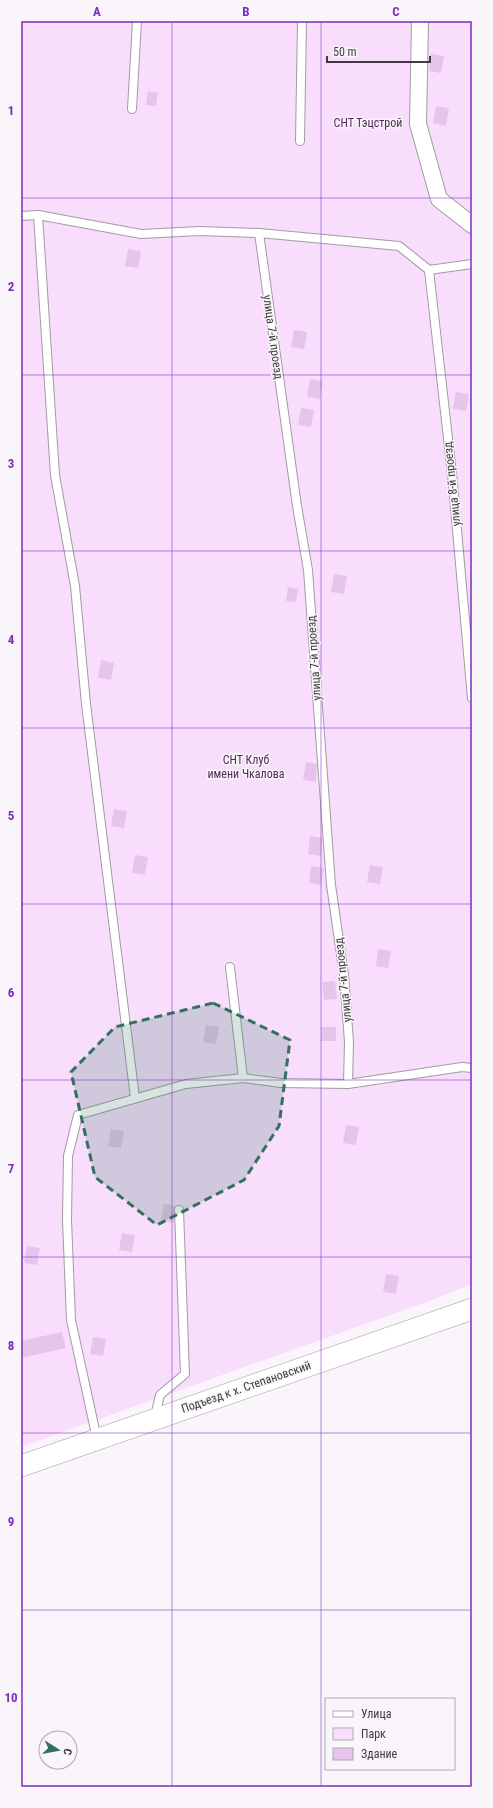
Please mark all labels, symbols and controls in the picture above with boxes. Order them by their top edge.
text: A [93,4,101,19]
text: B [242,4,250,19]
text: C [392,4,400,19]
scale bar [327,38,430,64]
text: 50 m [333,45,357,59]
text: 1 [8,103,14,118]
park label: СНТ Тэцстрой [334,116,402,130]
text: 2 [8,279,15,294]
street label: улица 7-й проезд [260,294,286,381]
street label: улица 8-й проезд [441,440,463,527]
text: 3 [8,456,14,471]
street label: улица 7-й проезд [304,615,324,701]
text: 4 [8,632,15,647]
park label: СНТ Клуб имени Чкалова [207,753,285,781]
text: 5 [8,808,15,823]
street label: улица 7-й проезд [332,936,354,1023]
text: 6 [8,985,15,1000]
text: 7 [8,1161,15,1176]
text: 8 [8,1338,14,1353]
street label: Подъезд к х. Степановский [179,1358,313,1416]
text: 9 [8,1514,14,1529]
text: 10 [4,1690,18,1705]
legend [325,1698,455,1770]
text: Улица [361,1707,392,1721]
text: Парк [361,1727,386,1741]
north arrow [38,1730,78,1770]
text: С [60,1747,74,1756]
text: Здание [361,1747,398,1761]

